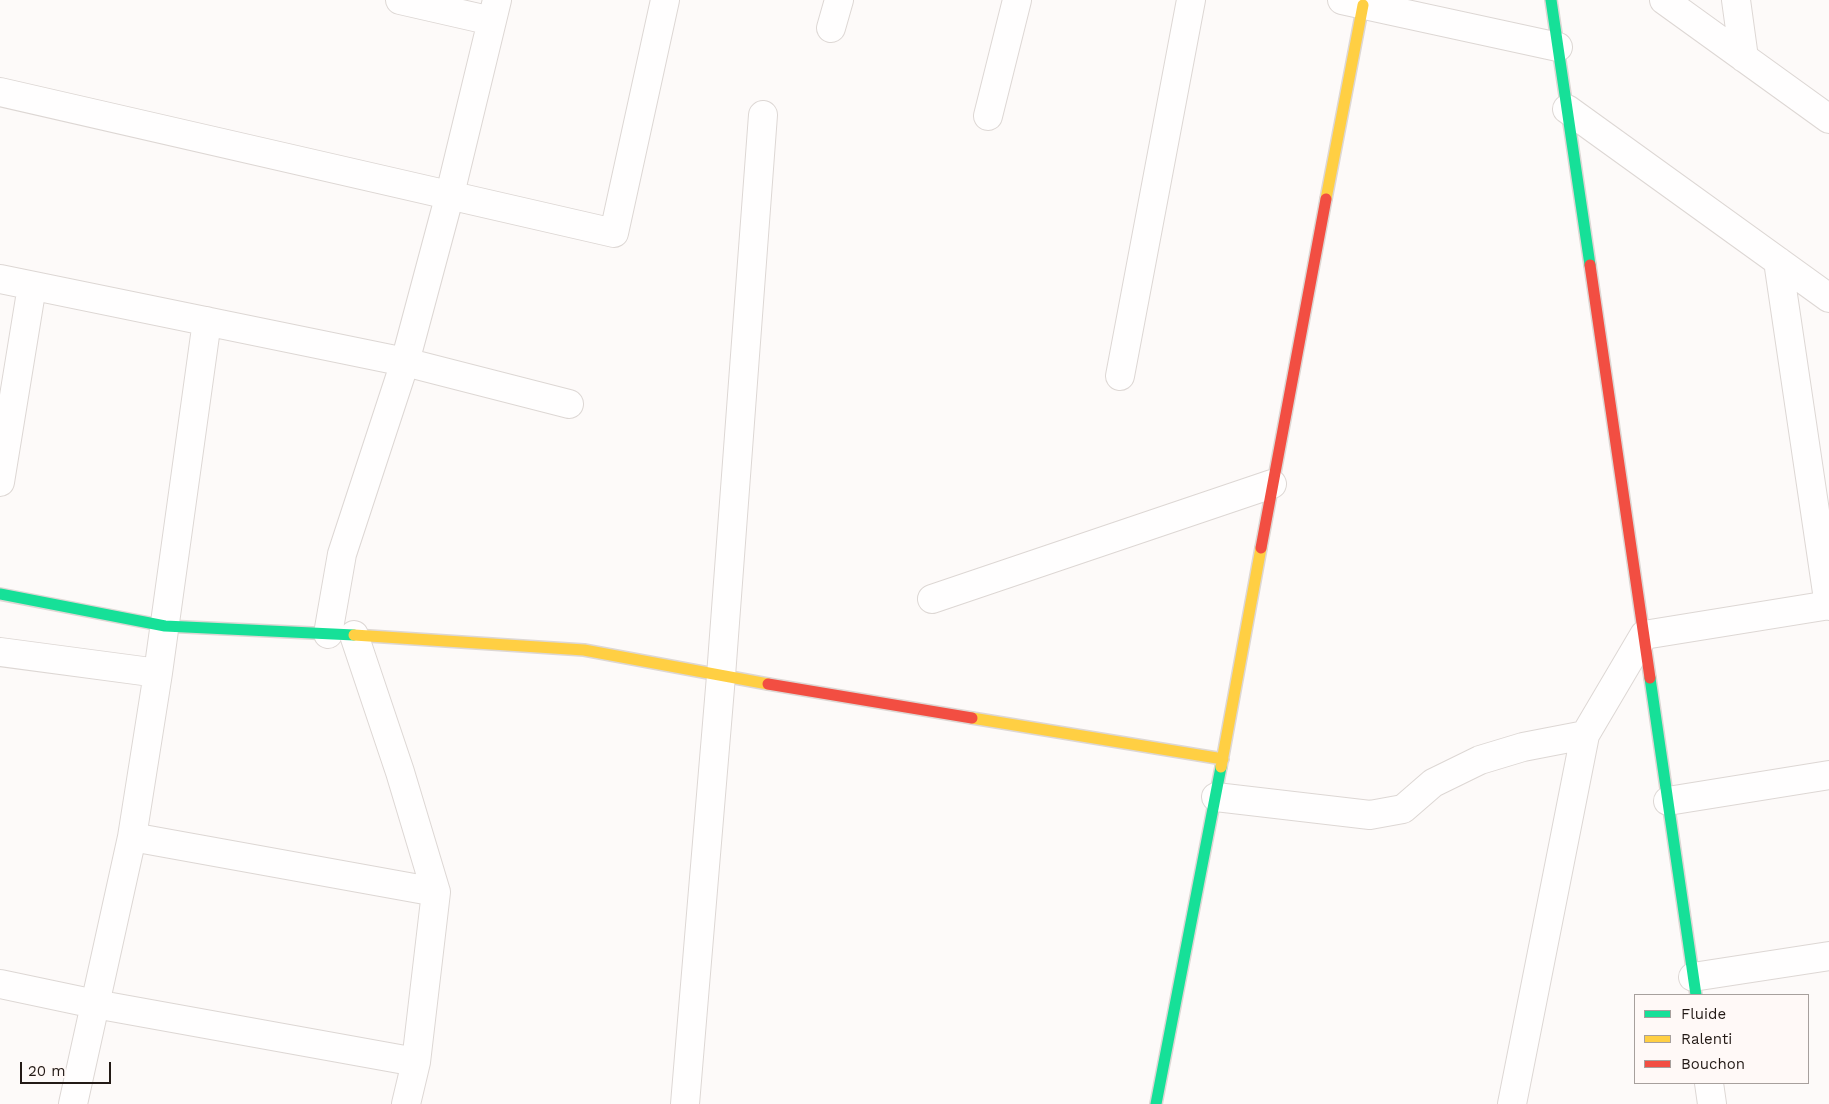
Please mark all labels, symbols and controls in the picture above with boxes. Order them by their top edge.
legend [1634,994,1809,1084]
text: Fluide [1681,1005,1726,1023]
text: Ralenti [1681,1030,1732,1048]
scale bar [22,1052,114,1084]
text: Bouchon [1681,1055,1745,1073]
text: 20 m [28,1062,66,1080]

